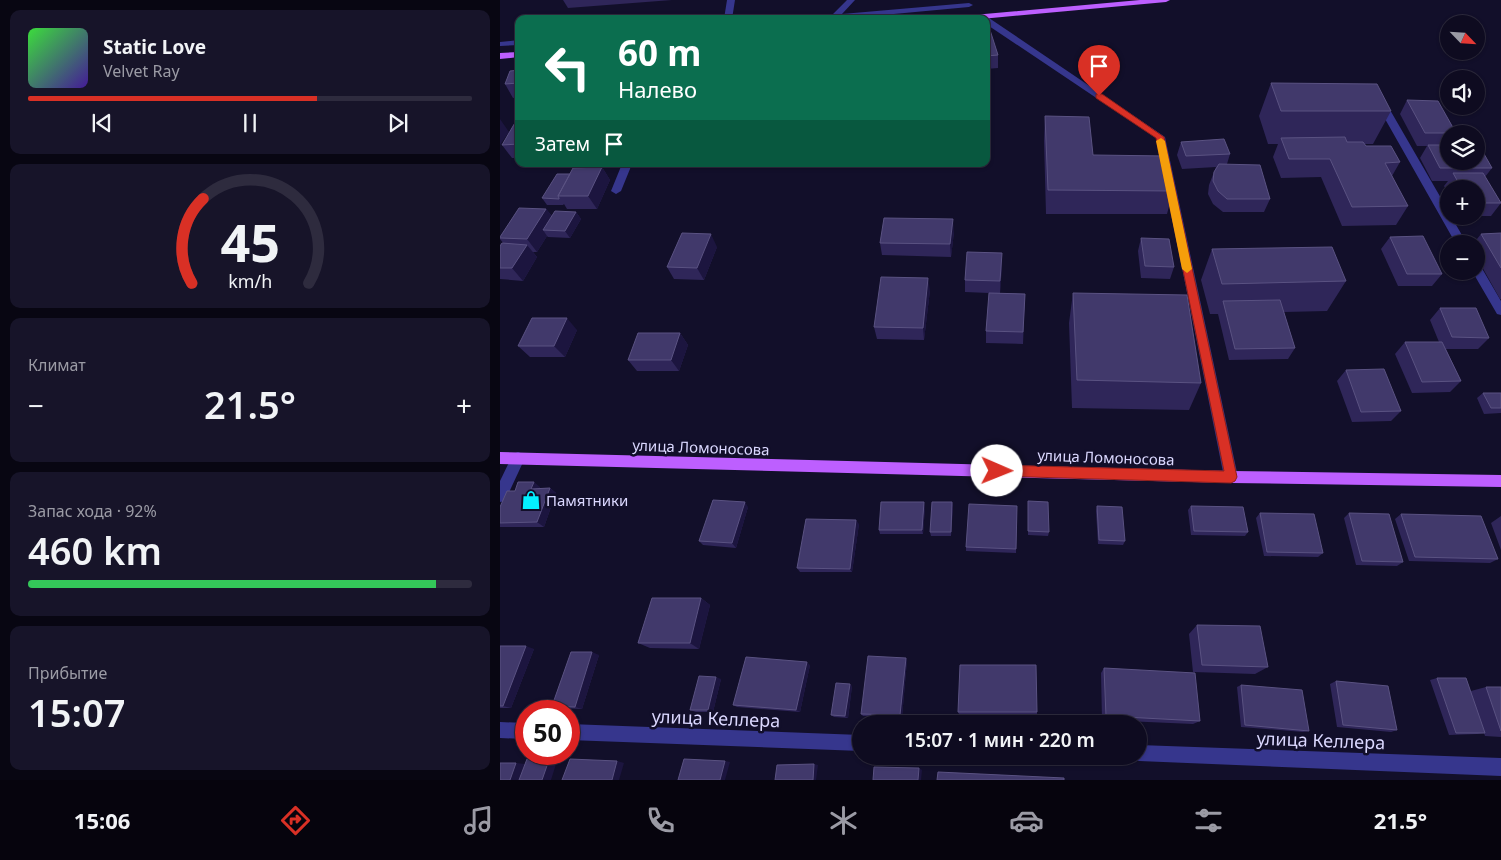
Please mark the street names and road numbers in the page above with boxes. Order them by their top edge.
street label: улица Ломоносова [632,435,770,459]
street label: улица Ломоносова [1037,445,1175,469]
street label: улица Келлера [651,704,781,732]
street label: улица Келлера [1256,726,1386,754]

